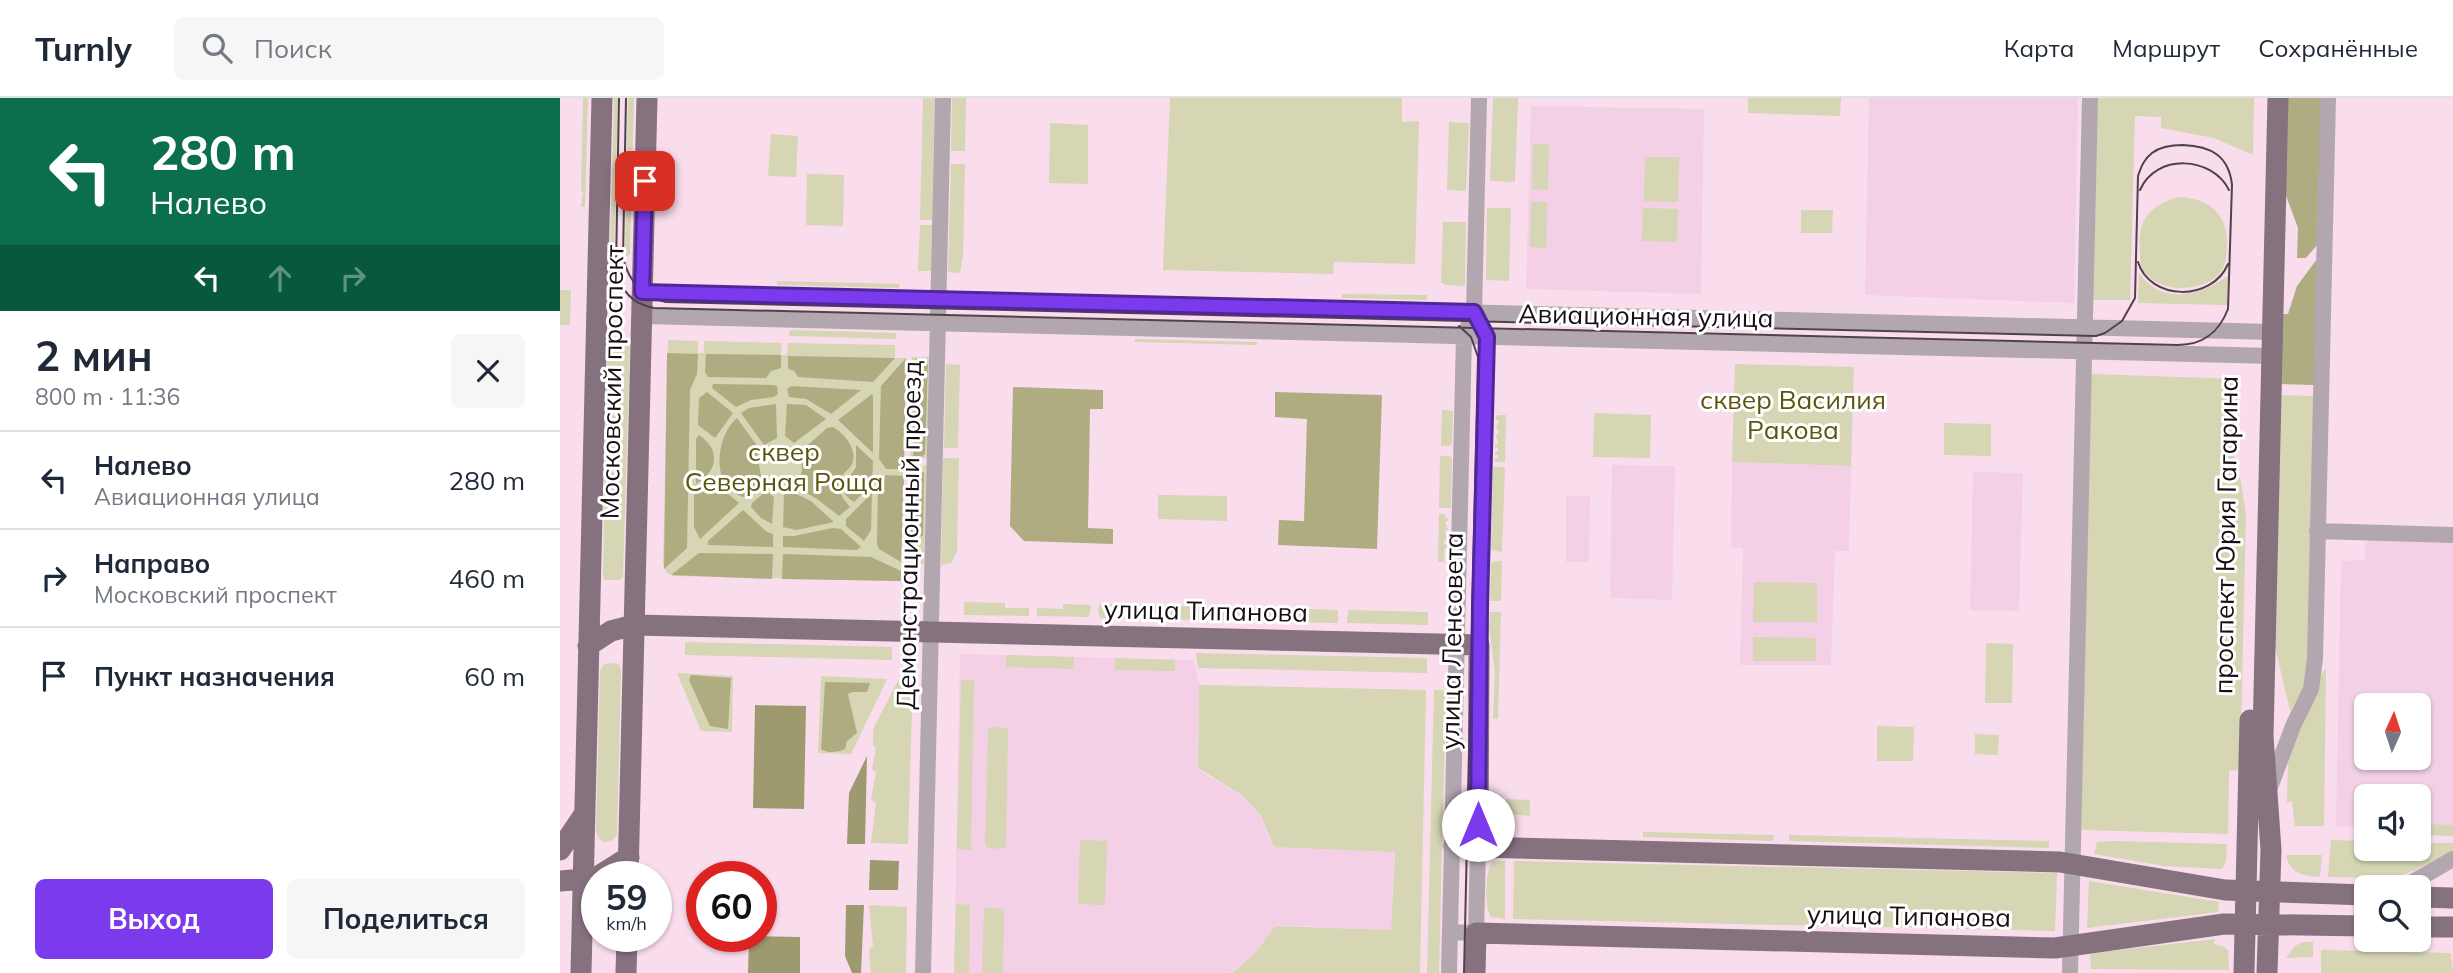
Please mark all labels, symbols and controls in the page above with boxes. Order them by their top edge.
search box [174,17,664,80]
text: Turnly [35,28,132,69]
icon: search [198,29,236,67]
text: Поиск [254,32,332,65]
text: Карта [2004,33,2074,63]
text: Маршрут [2112,33,2220,63]
text: Сохранённые [2258,33,2418,63]
text: 280 m [150,121,296,182]
icon: left [35,126,126,217]
pin [615,151,675,211]
icon: arrive [626,162,664,200]
text: Налево [150,182,267,222]
street label: Московский проспект [593,244,630,519]
icon: left [188,259,226,297]
icon: ahead [261,259,299,297]
icon: right [334,259,372,297]
street label: Авиационная улица [1518,297,1774,334]
text: 2 мин [35,329,153,382]
button: close [451,334,525,408]
street label: Демонстрационный проезд [889,360,928,710]
street label: проспект Юрия Гагарина [2206,376,2245,694]
text: 800 m · 11:36 [35,382,180,411]
park label: сквер Василия Ракова [1700,383,1886,446]
park label: сквер Северная Роща [685,435,883,498]
text: Налево [94,449,192,482]
icon: left [35,461,73,499]
text: 280 m [449,464,525,497]
text: Авиационная улица [94,482,320,511]
street label: улица Ленсовета [1433,532,1470,750]
text: Направо [94,547,210,580]
icon: right [35,559,73,597]
text: 460 m [449,562,525,595]
text: Московский проспект [94,580,337,609]
street label: улица Типанова [1104,592,1308,629]
icon: arrive [35,657,73,695]
text: Пункт назначения [94,660,335,693]
text: 60 m [464,660,525,693]
north arrow [2354,693,2431,770]
map controls [2354,693,2431,952]
button: sound [2354,784,2431,861]
position arrow [1441,788,1515,862]
speed limit sign: 60 [686,861,777,952]
text: 59 [605,875,648,919]
button: search [2354,875,2431,952]
button: Выход [35,879,273,959]
button: Поделиться [287,879,525,959]
street label: улица Типанова [1807,897,2011,934]
text: km/h [606,912,647,935]

